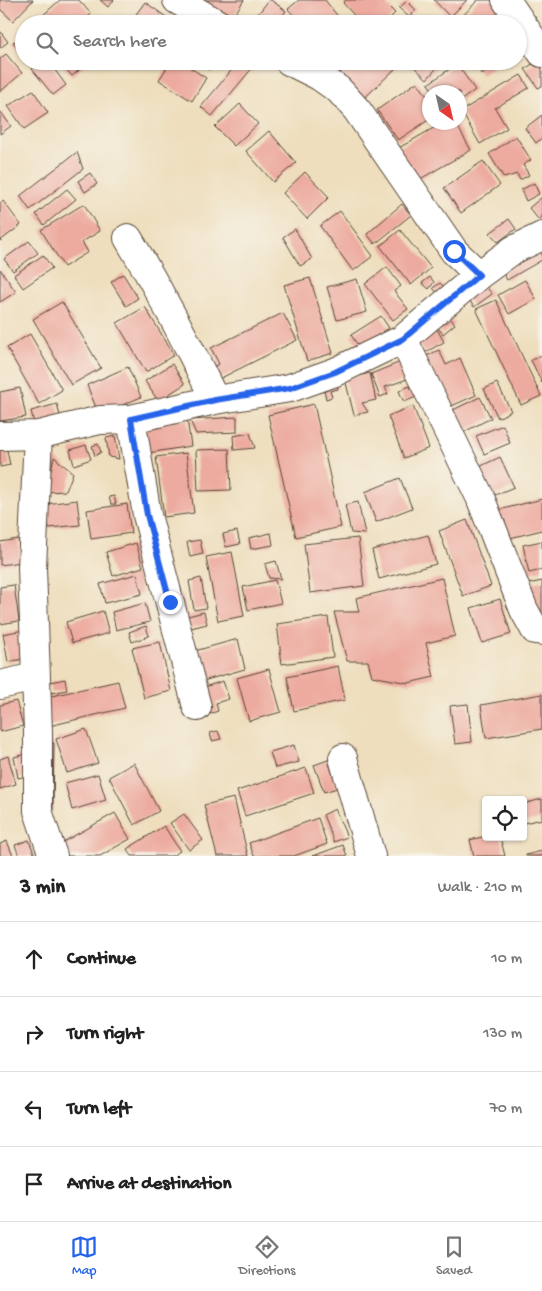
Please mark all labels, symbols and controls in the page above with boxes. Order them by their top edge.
search box [15,15,527,70]
icon: search [33,29,61,57]
text: Search here [73,31,167,54]
north arrow [422,85,467,130]
route start [443,240,466,263]
route end [159,591,182,614]
map controls [482,796,527,841]
button: locate [482,796,527,841]
text: 3 min [20,876,65,901]
text: Walk · 210 m [438,879,522,898]
icon: ahead [20,945,48,973]
text: Continue [67,948,136,971]
text: 10 m [491,950,522,969]
icon: right [20,1020,48,1048]
text: Turn right [67,1023,143,1046]
text: 130 m [483,1025,522,1044]
icon: left [20,1095,48,1123]
text: Turn left [67,1098,131,1121]
text: 70 m [489,1100,522,1119]
icon: arrive [20,1170,48,1198]
text: Arrive at destination [67,1173,231,1196]
tab: Map [70,1233,98,1280]
tab: Directions [239,1233,296,1280]
tab: Saved [436,1233,472,1280]

